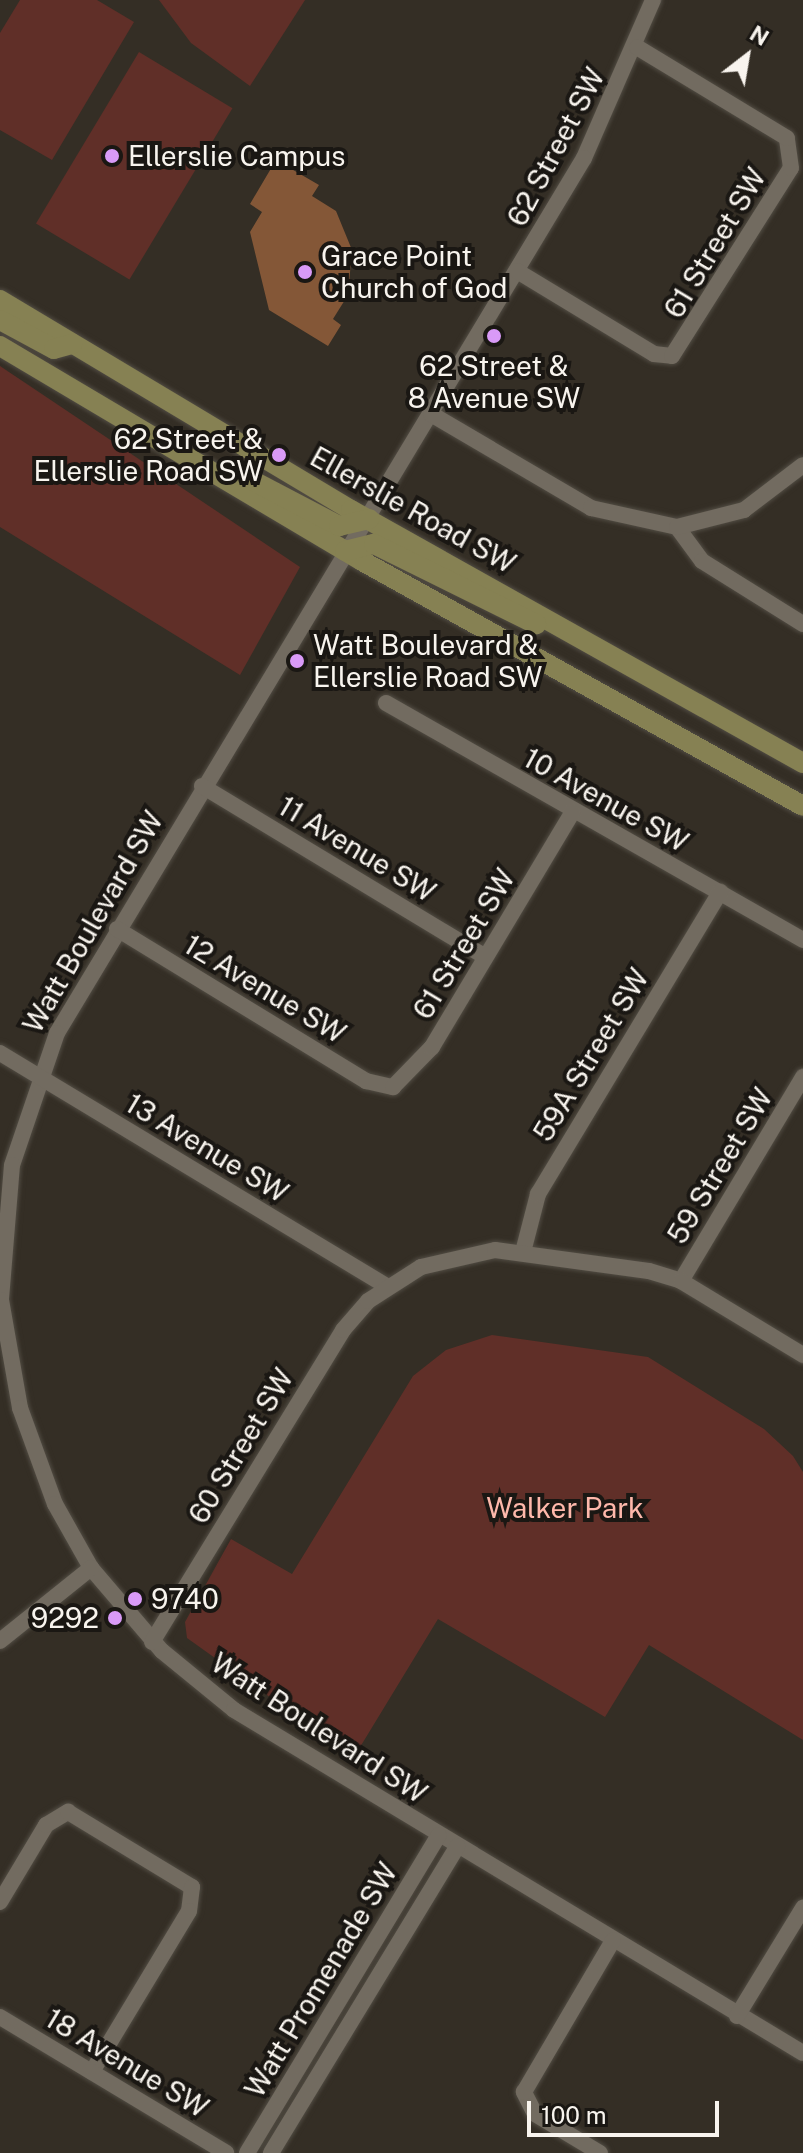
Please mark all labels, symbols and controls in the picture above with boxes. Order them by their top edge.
north arrow [707,16,787,96]
text: N [745,20,773,51]
street label: 62 Street SW [500,62,612,232]
place label: Ellerslie Campus [128,139,346,173]
marker: Ellerslie Campus [103,147,121,165]
street label: 61 Street SW [657,162,773,324]
place label: Grace Point Church of God [321,239,508,305]
marker: Grace Point Church of God [296,263,314,281]
marker: 62 Street & 8 Avenue SW [485,327,503,345]
place label: 62 Street & 8 Avenue SW [408,349,580,415]
place label: 62 Street & Ellerslie Road SW [33,422,263,488]
street label: Ellerslie Road SW [304,440,522,580]
marker: 62 Street & Ellerslie Road SW [270,446,288,464]
place label: Watt Boulevard & Ellerslie Road SW [313,628,543,694]
marker: Watt Boulevard & Ellerslie Road SW [288,652,306,670]
street label: 10 Avenue SW [518,741,694,859]
street label: 11 Avenue SW [272,789,442,909]
street label: Watt Boulevard SW [16,805,170,1039]
street label: 61 Street SW [406,863,522,1025]
street label: 12 Avenue SW [178,928,352,1050]
street label: 59A Street SW [526,963,656,1147]
street label: 59 Street SW [660,1082,780,1250]
street label: 13 Avenue SW [120,1086,294,1210]
street label: 60 Street SW [182,1362,300,1530]
park label: Walker Park [486,1491,644,1525]
place label: 9740 [151,1582,219,1616]
marker: 9740 [126,1590,144,1608]
place label: 9292 [31,1601,99,1635]
marker: 9292 [106,1609,124,1627]
street label: Watt Boulevard SW [205,1646,433,1810]
street label: Watt Promenade SW [238,1857,404,2103]
street label: 18 Avenue SW [39,2001,215,2125]
scale bar [531,2085,723,2135]
text: 100 m [541,2101,607,2129]

